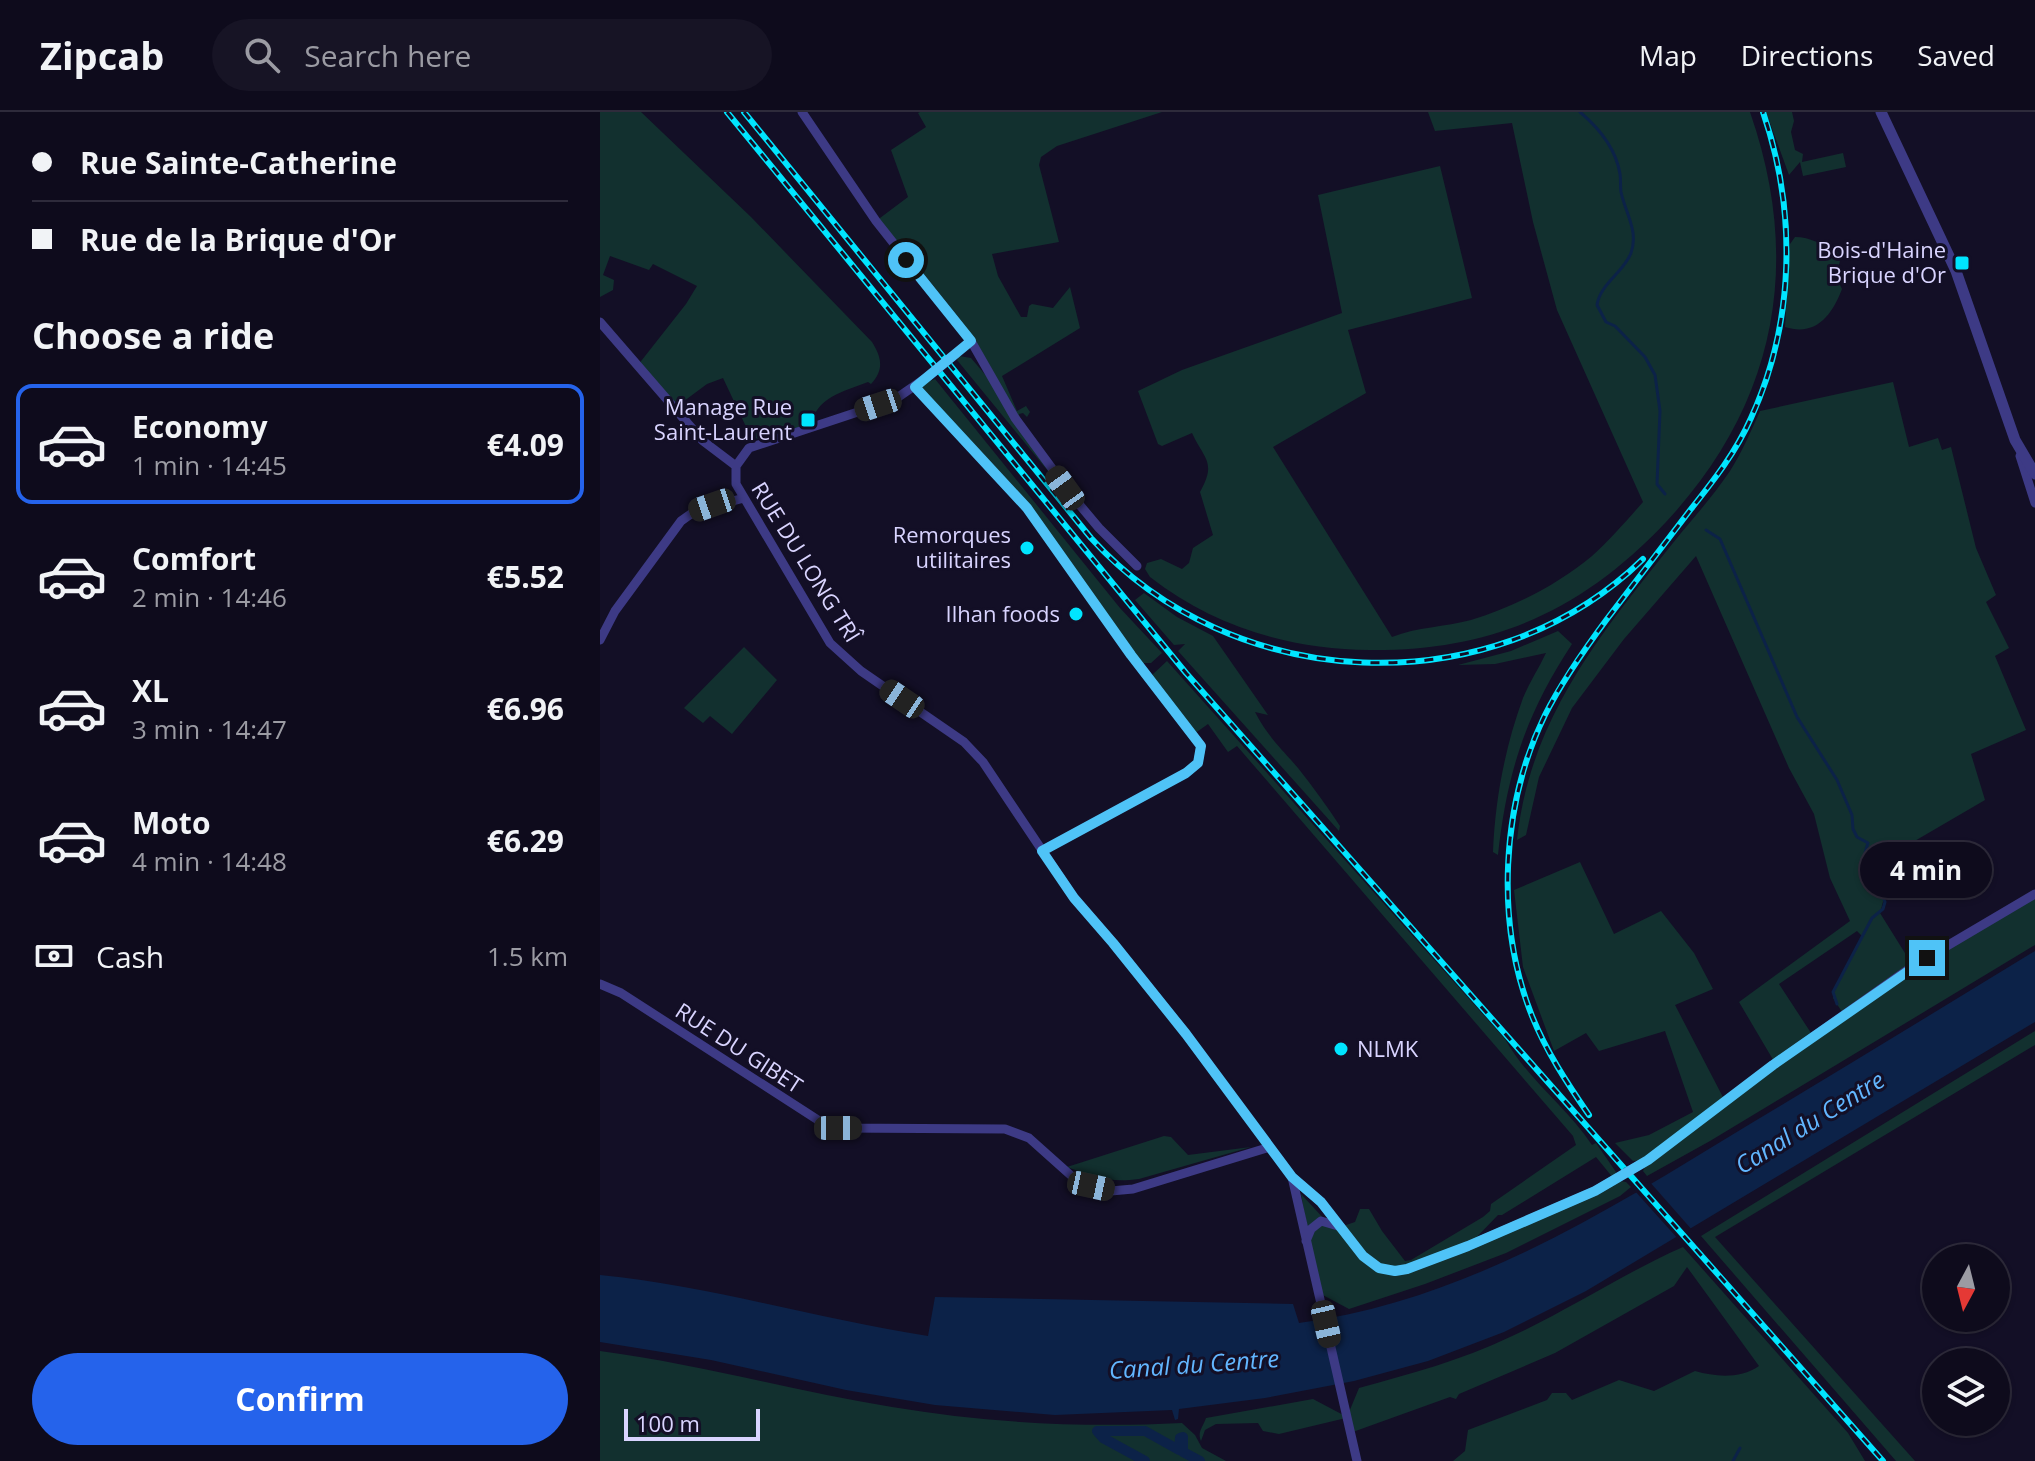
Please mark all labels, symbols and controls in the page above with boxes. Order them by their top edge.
search box [212,19,772,91]
text: Zipcab [40,29,164,81]
icon: search [240,33,284,77]
text: Search here [304,35,471,76]
text: Map [1639,36,1697,74]
text: Directions [1741,36,1873,74]
text: Saved [1917,36,1995,74]
text: Rue Sainte-Catherine [80,142,397,183]
text: Rue de la Brique d'Or [80,219,396,260]
place label: Bois-d'Haine Brique d'Or [1817,234,1946,289]
route start [888,242,924,278]
marker: Bois-d'Haine Brique d'Or [1953,254,1971,272]
text: Choose a ride [32,311,274,360]
car [851,386,905,424]
place label: Manage Rue Saint-Laurent [654,391,792,446]
text: Economy [132,406,268,447]
icon: car [36,408,108,480]
marker: Manage Rue Saint-Laurent [799,411,817,429]
text: €4.09 [487,424,564,465]
text: 1 min · 14:45 [132,447,287,483]
car [1041,462,1089,514]
street label: RUE DU LONG TRÎ [745,476,869,648]
car [685,486,739,524]
place label: Remorques utilitaires [893,519,1011,574]
text: Comfort [132,538,256,579]
marker: Remorques utilitaires [1018,539,1036,557]
icon: car [36,540,108,612]
text: €5.52 [487,556,564,597]
text: 2 min · 14:46 [132,579,287,615]
place label: Ilhan foods [946,598,1060,628]
marker: Ilhan foods [1067,605,1085,623]
text: XL [132,670,169,711]
icon: car [36,672,108,744]
car [875,676,929,722]
text: €6.96 [487,688,564,729]
text: 3 min · 14:47 [132,711,287,747]
text: Moto [132,802,210,843]
icon: car [36,804,108,876]
text: €6.29 [487,820,564,861]
callout: 4 min [1861,842,1993,898]
text: 4 min · 14:48 [132,843,287,879]
text: 4 min [1890,852,1962,888]
icon: cash [32,934,76,978]
text: Cash [96,936,164,977]
text: 1.5 km [487,938,568,974]
route end [1909,940,1945,976]
street label: RUE DU GIBET [670,995,809,1099]
place label: NLMK [1357,1033,1419,1063]
marker: NLMK [1332,1040,1350,1058]
water label: Canal du Centre [1728,1063,1890,1181]
car [814,1116,862,1140]
car [1065,1169,1117,1203]
north arrow [1922,1244,2010,1332]
map controls [1922,1244,2010,1436]
car [1309,1298,1343,1350]
water label: Canal du Centre [1108,1341,1280,1386]
button: layers [1922,1348,2010,1436]
button: Confirm [32,1353,568,1445]
scale bar [624,1405,760,1441]
text: 100 m [636,1408,700,1438]

